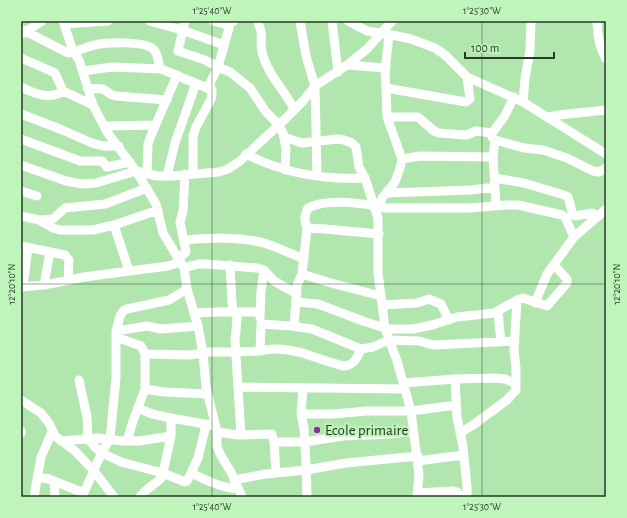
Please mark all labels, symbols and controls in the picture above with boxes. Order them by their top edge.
text: 1°25'40"W [193,6,231,16]
text: 1°25'30"W [463,6,501,16]
scale bar [465,34,554,60]
text: 100 m [471,42,499,54]
text: 12°20'10"N [7,264,17,304]
text: 12°20'10"N [612,264,622,304]
place label: Ecole primaire [325,423,408,438]
marker: Ecole primaire [312,425,322,435]
text: 1°25'40"W [193,502,231,512]
text: 1°25'30"W [463,502,501,512]

